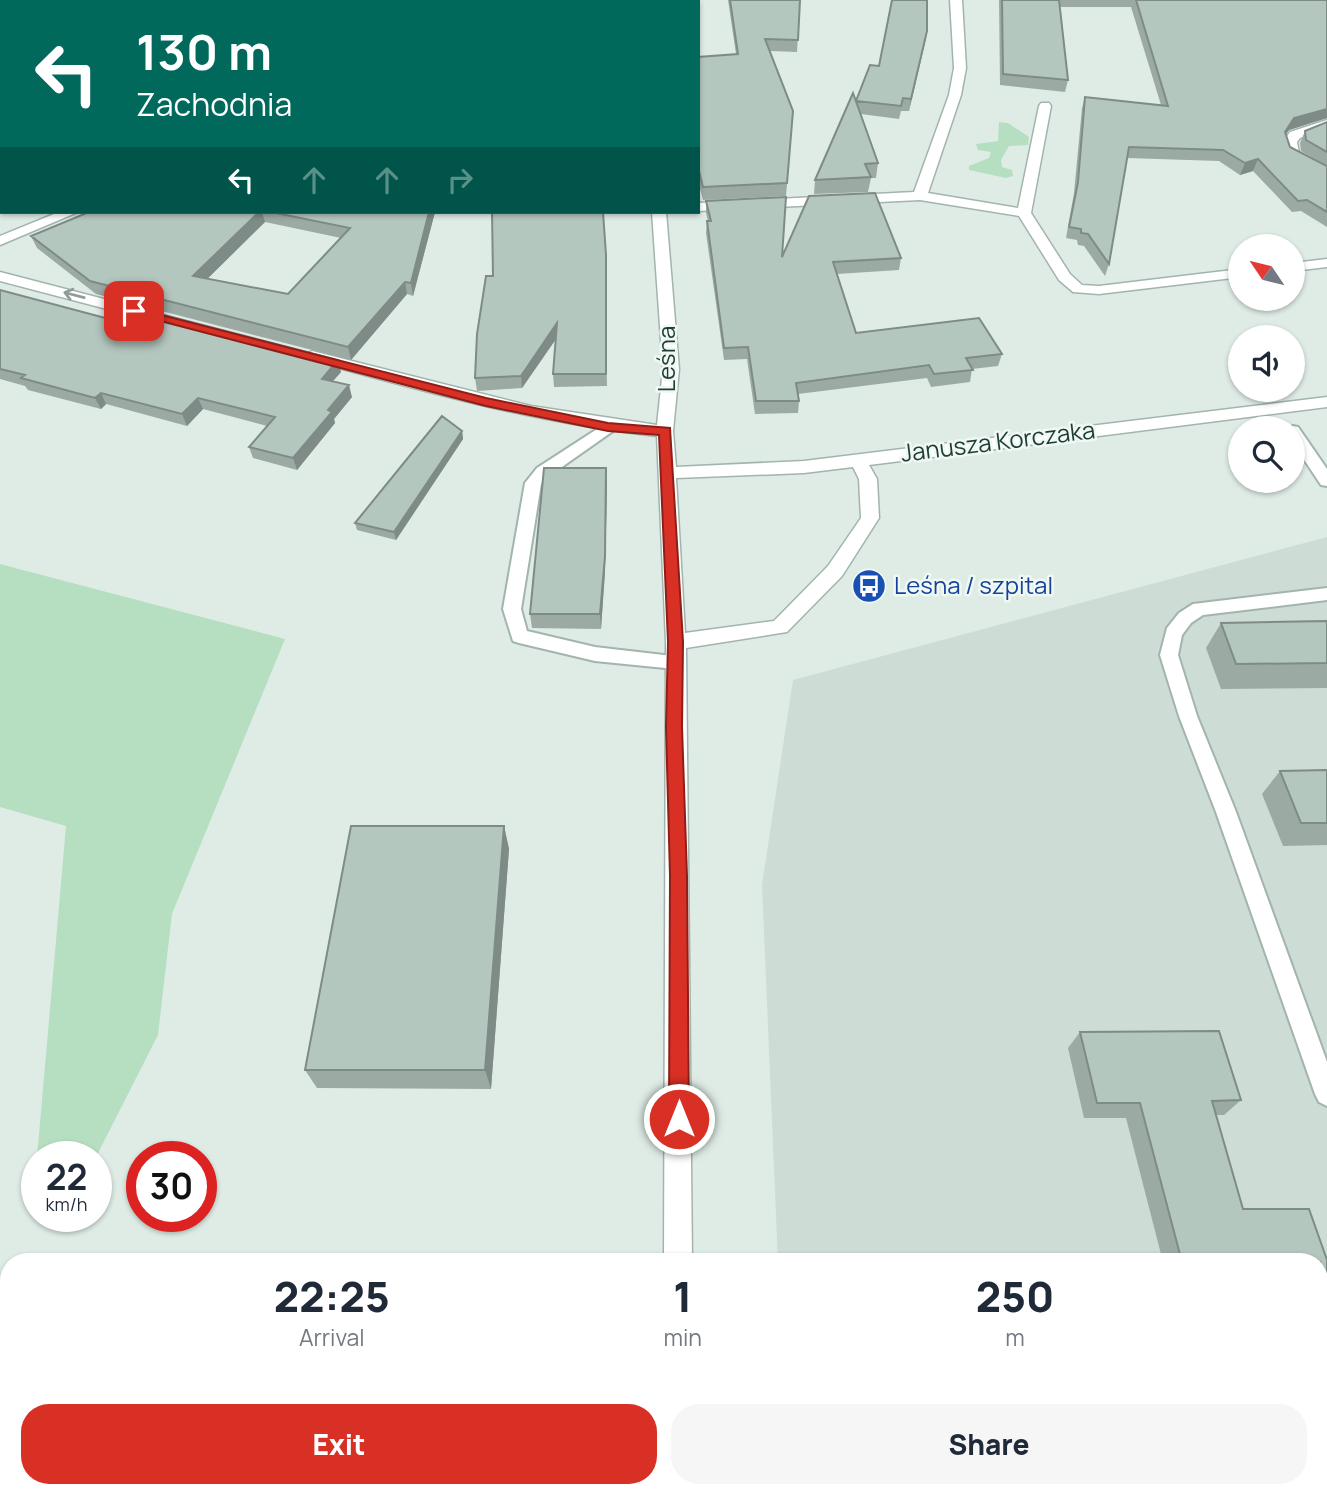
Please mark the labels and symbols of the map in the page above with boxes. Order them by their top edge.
north arrow [1228,234,1306,312]
pin [104,281,164,341]
one-way arrow [63,288,86,301]
street label: Leśna [649,326,682,392]
street label: Janusza Korczaka [899,412,1097,469]
bus stop icon: Leśna / szpital [850,567,888,605]
place label: Leśna / szpital [894,568,1053,601]
position arrow [642,1082,716,1156]
speed limit sign: 30 [126,1141,217,1232]

